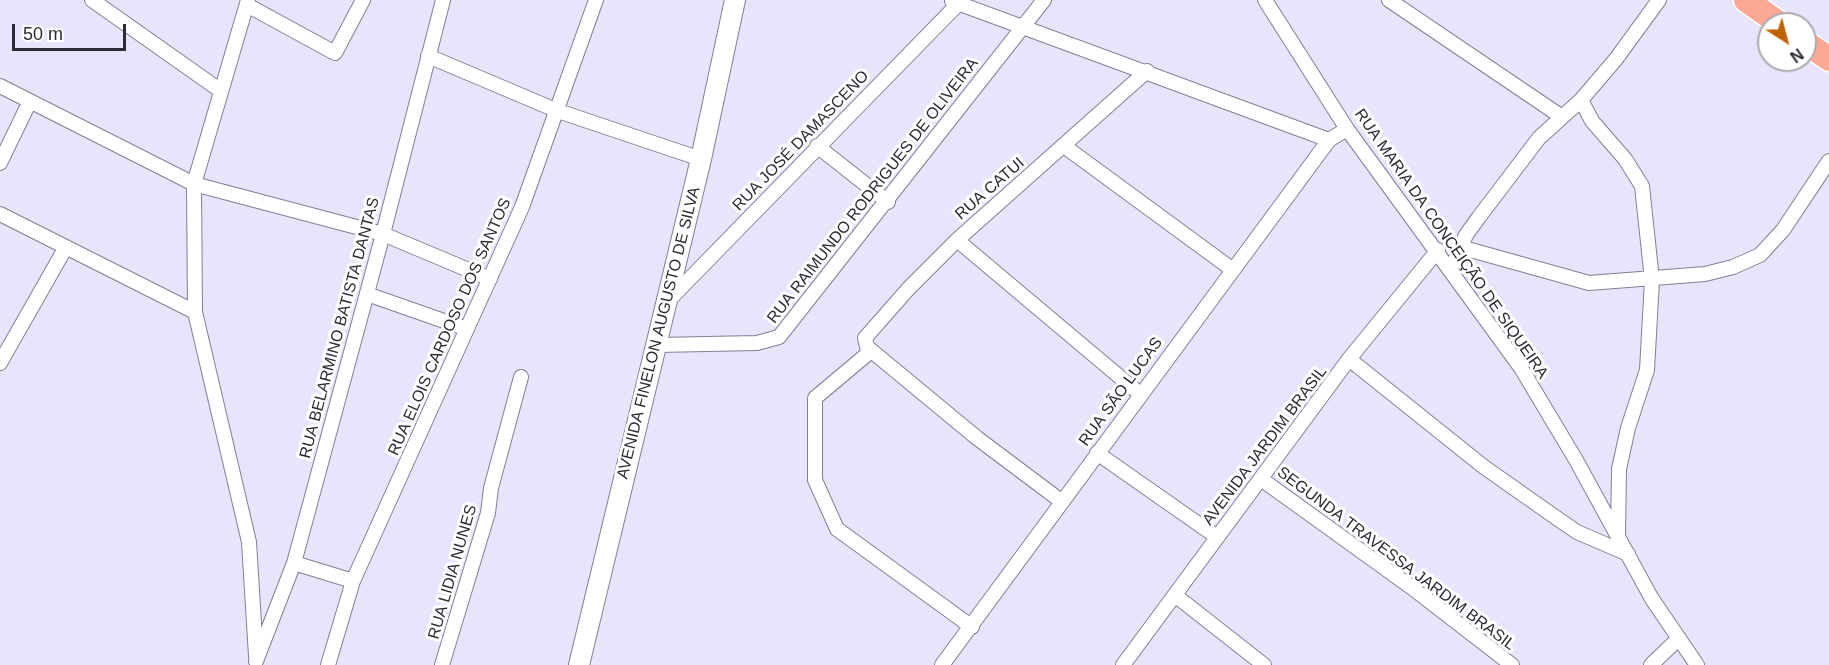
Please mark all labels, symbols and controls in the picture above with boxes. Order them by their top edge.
scale bar [15,12,129,50]
north arrow [1757,12,1817,72]
text: 50 m [23,24,63,44]
text: N [1787,45,1806,66]
street label: RUA RAIMUNDO RODRIGUES DE OLIVEIRA [763,54,983,328]
street label: RUA JOSÉ DAMASCENO [729,67,873,215]
street label: RUA MARIA DA CONCEIÇÃO DE SIQUEIRA [1350,106,1552,382]
street label: RUA CATUI [952,154,1028,224]
street label: AVENIDA FINELON AUGUSTO DE SILVA [613,185,705,481]
street label: RUA BELARMINO BATISTA DANTAS [296,195,384,461]
street label: RUA ELOIS CARDOSO DOS SANTOS [384,195,516,459]
street label: RUA SÃO LUCAS [1075,334,1167,450]
street label: AVENIDA JARDIM BRASIL [1199,363,1331,529]
street label: SEGUNDA TRAVESSA JARDIM BRASIL [1273,463,1519,655]
street label: RUA LIDIA NUNES [425,503,481,641]

